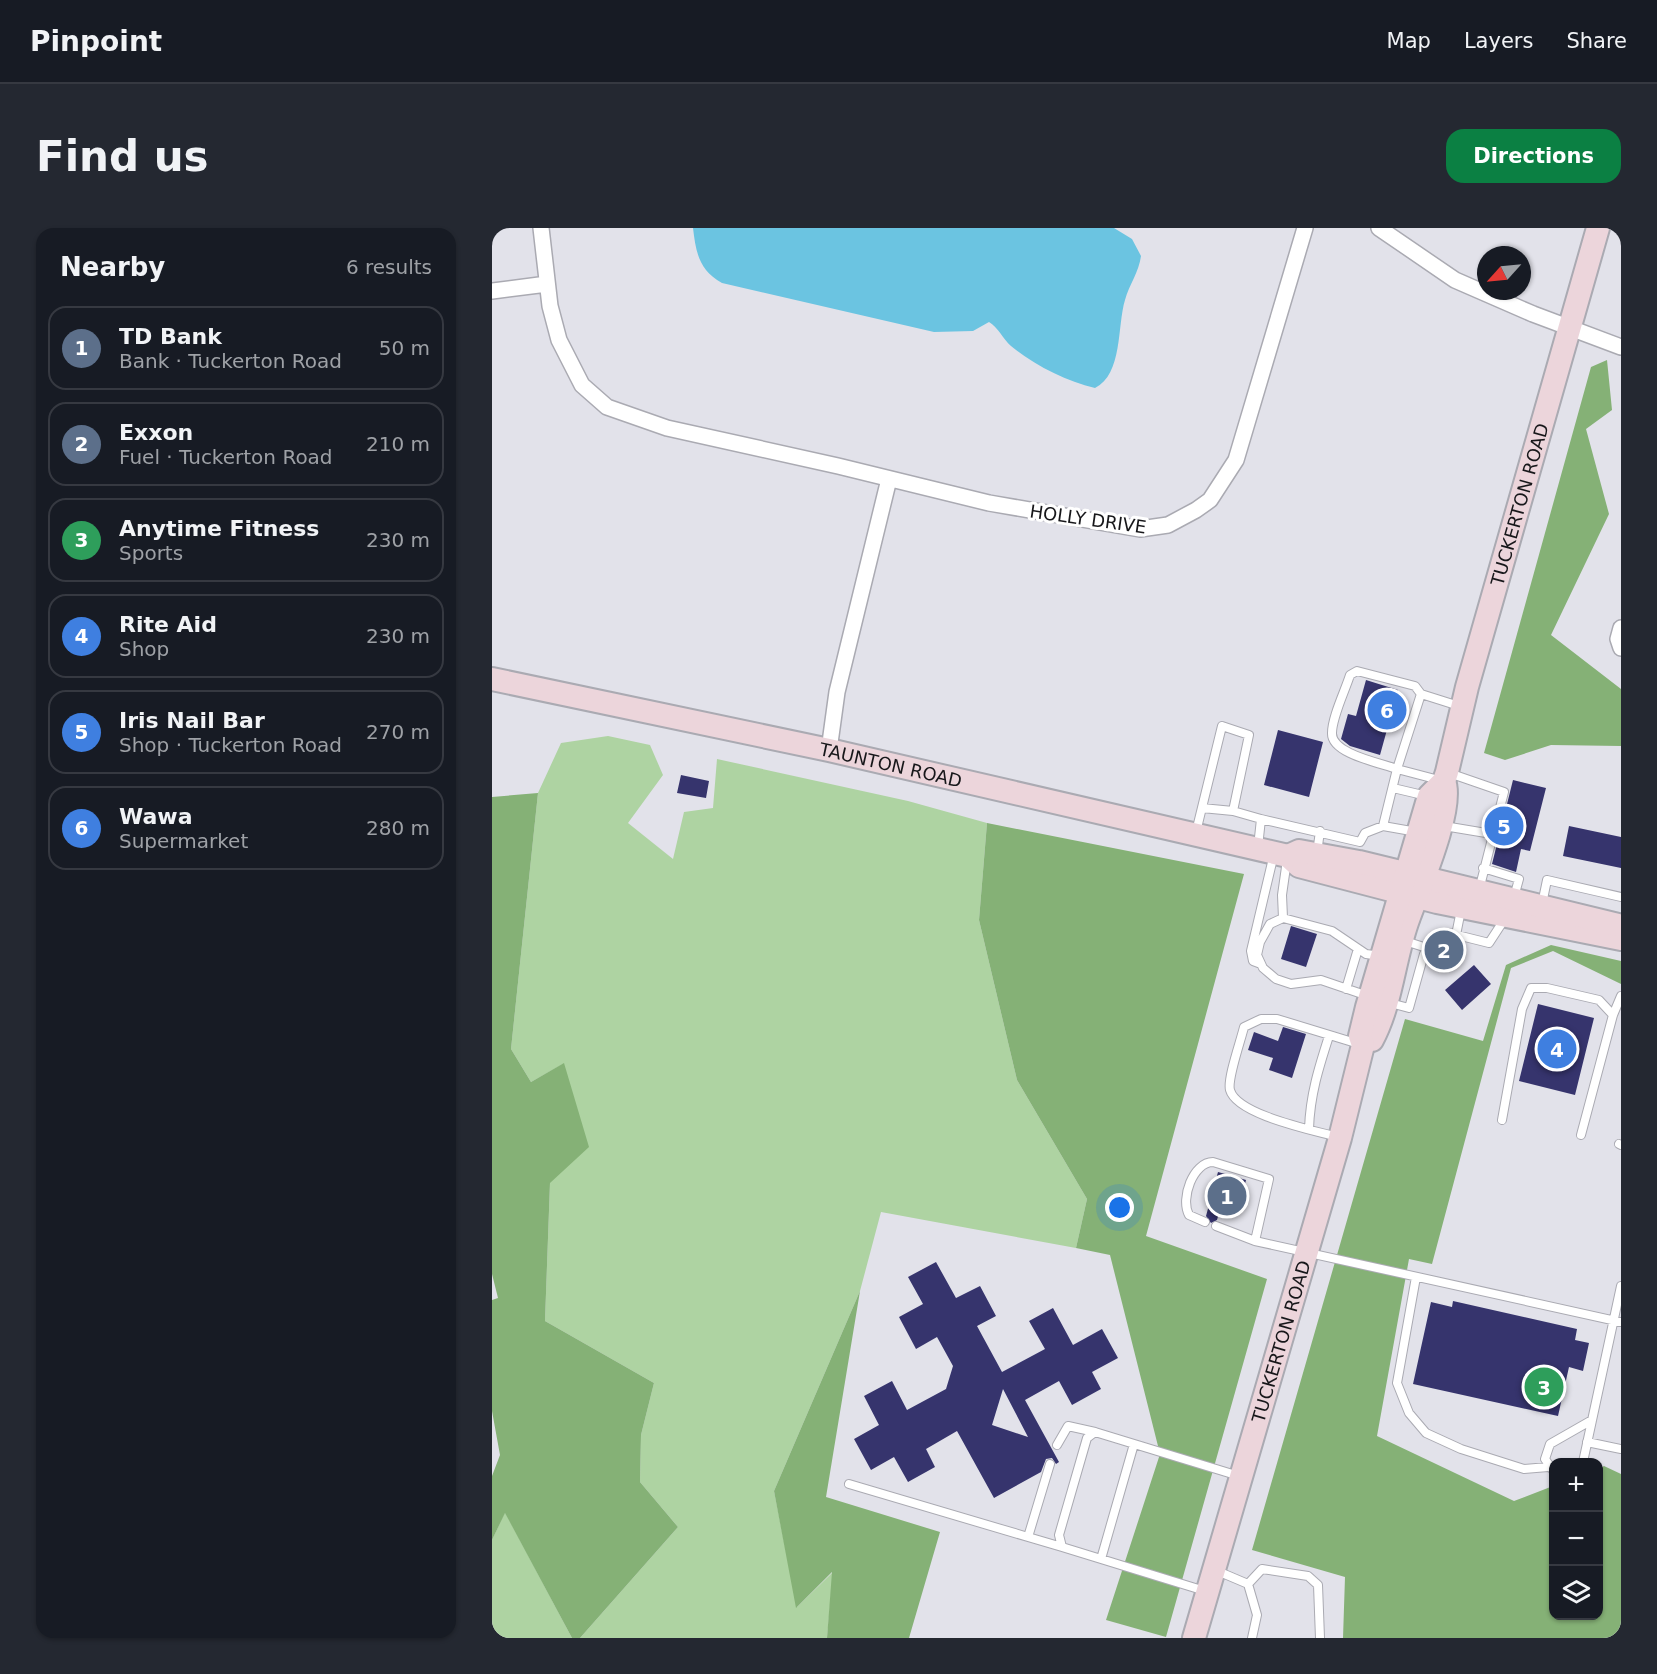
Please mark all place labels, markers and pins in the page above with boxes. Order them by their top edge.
pin: 6 [1368,688,1406,732]
pin: 5 [1484,804,1524,848]
pin: 2 [1424,928,1464,972]
pin: 4 [1538,1026,1576,1072]
pin: 1 [1208,1174,1246,1218]
pin: 3 [1524,1364,1564,1410]

